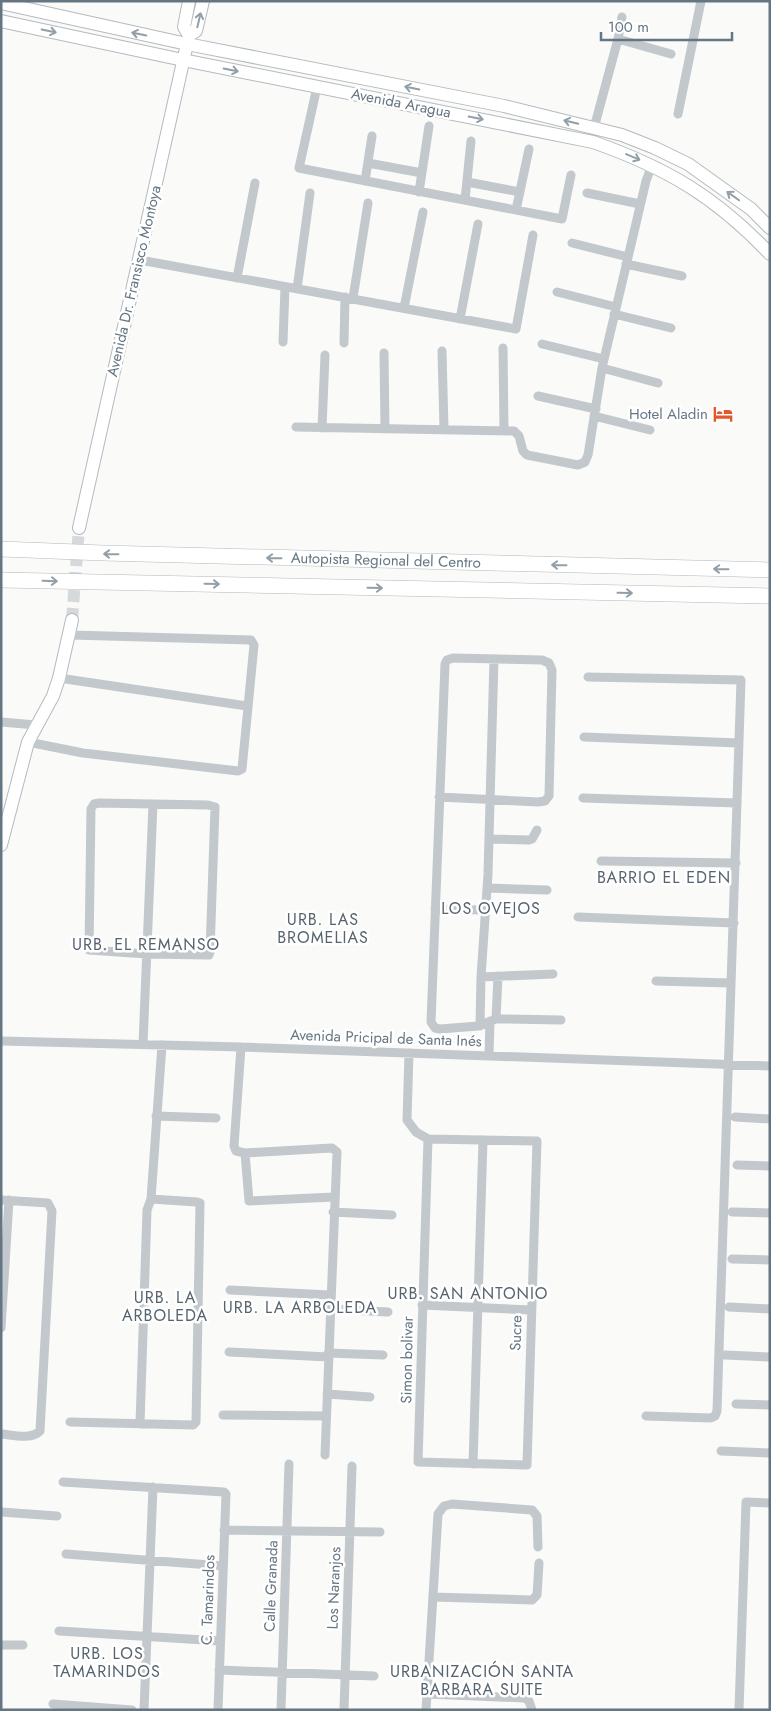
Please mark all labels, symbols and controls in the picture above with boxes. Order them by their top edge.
scale bar [601,10,732,42]
one-way arrow [195,13,204,29]
text: 100 m [608,16,649,38]
one-way arrow [40,27,56,37]
one-way arrow [131,28,147,38]
one-way arrow [222,65,238,75]
street label: Avenida Aragua [349,83,453,123]
one-way arrow [405,83,421,93]
one-way arrow [467,114,483,123]
one-way arrow [564,117,580,126]
one-way arrow [625,153,640,162]
street label: Avenida Dr. Fransisco Montoya [101,183,167,379]
one-way arrow [726,191,740,201]
place label: Hotel Aladin [629,403,708,425]
hotel icon: Hotel Aladin [712,403,734,425]
street label: Autopista Regional del Centro [291,547,481,574]
one-way arrow [103,549,119,558]
one-way arrow [266,553,282,562]
one-way arrow [551,560,567,570]
one-way arrow [713,564,730,574]
one-way arrow [42,576,58,586]
one-way arrow [204,580,220,589]
one-way arrow [366,583,383,593]
one-way arrow [616,588,633,598]
district label: BARRIO EL EDEN [597,866,731,889]
district label: LOS OVEJOS [441,897,541,920]
district label: URB. LAS BROMELIAS [277,908,369,949]
district label: URB. EL REMANSO [72,933,220,956]
street label: Avenida Pricipal de Santa Inés [290,1024,482,1052]
district label: URB. SAN ANTONIO [388,1282,549,1305]
district label: URB. LA ARBOLEDA [122,1286,208,1327]
district label: URB. LA ARBOLEDA [223,1296,377,1319]
street label: Sucre [504,1314,528,1351]
street label: Simon bolivar [395,1315,419,1404]
street label: Calle Granada [258,1540,284,1632]
street label: Los Naranjos [322,1546,346,1630]
street label: C. Tamarindos [195,1554,221,1646]
district label: URB. LOS TAMARINDOS [53,1642,161,1683]
district label: URBANIZACIÓN SANTA BARBARA SUITE [390,1660,574,1701]

